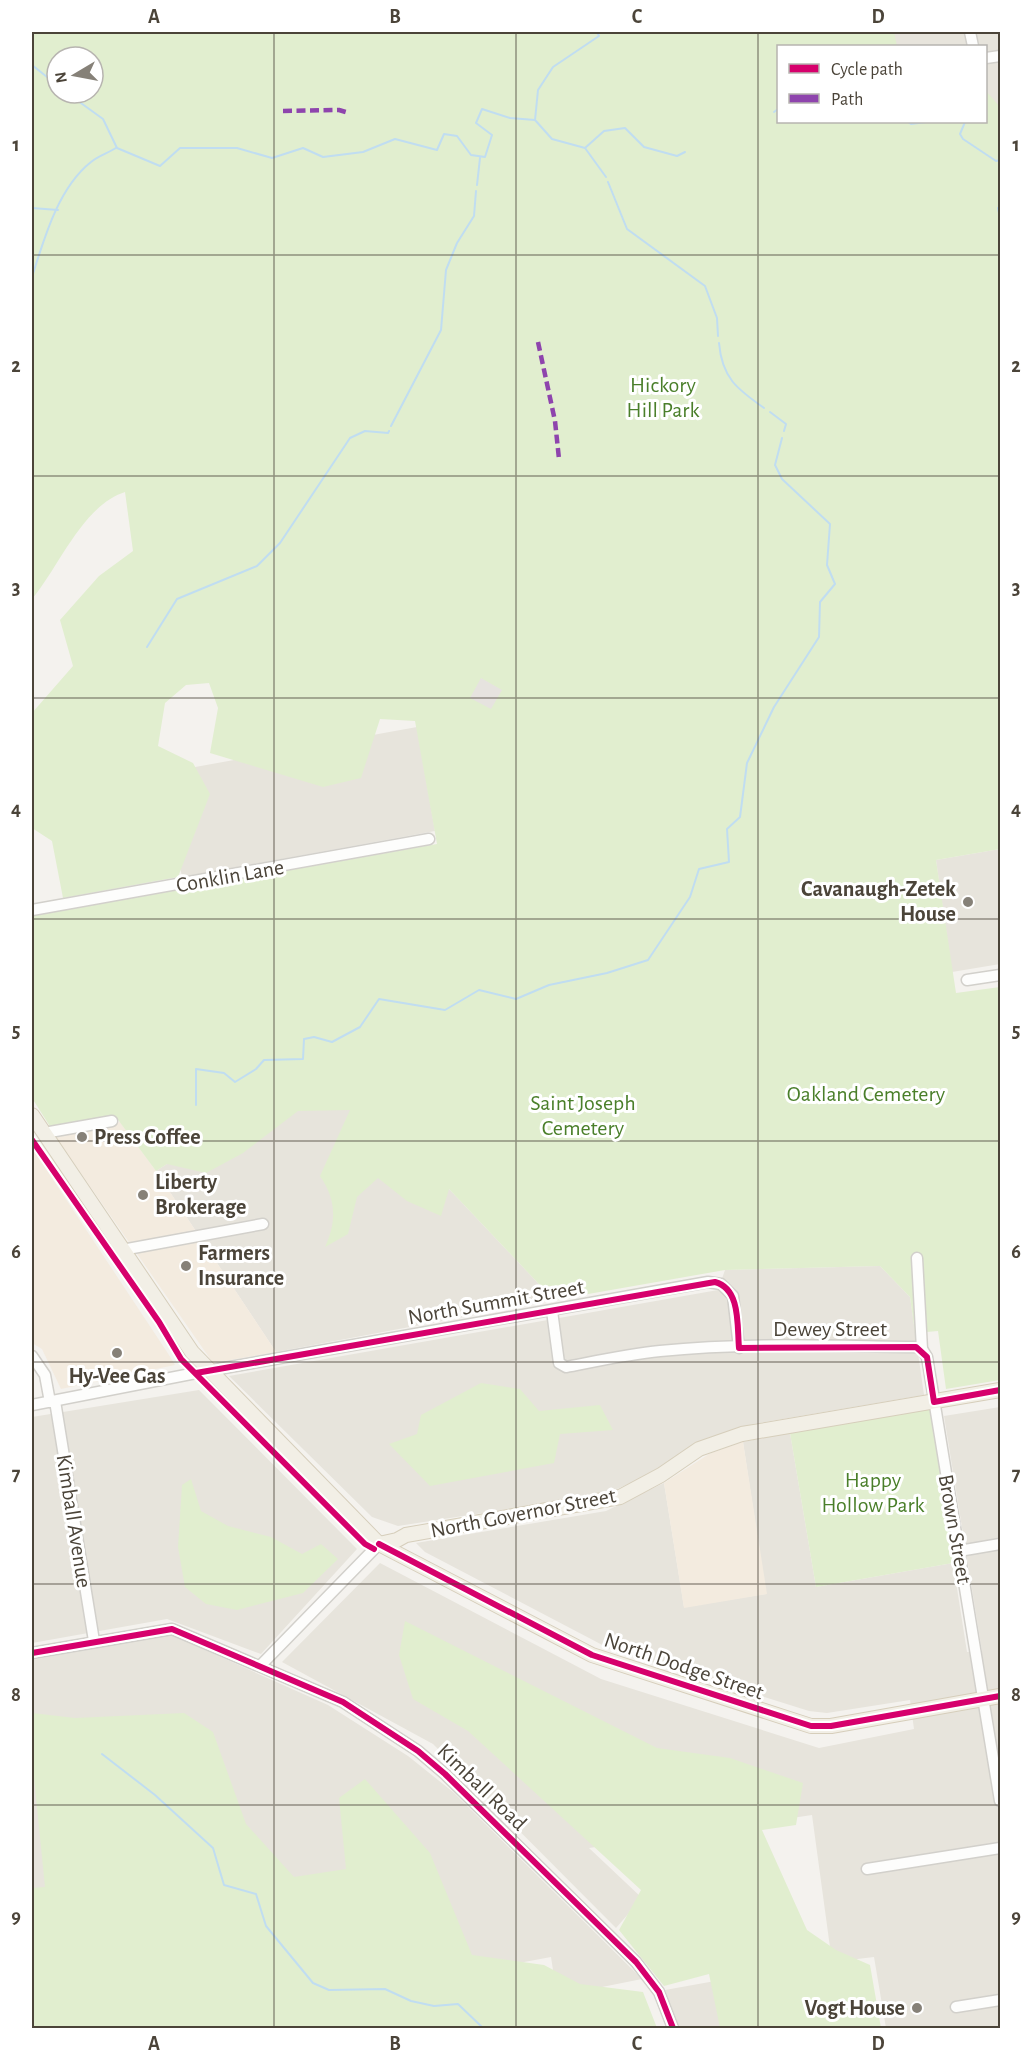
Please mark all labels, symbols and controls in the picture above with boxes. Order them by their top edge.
text: A [148,7,160,27]
text: B [389,7,401,27]
text: C [632,7,643,27]
text: D [871,7,885,27]
north arrow [45,45,105,105]
legend [777,45,987,123]
text: Cycle path [831,61,903,79]
text: N [52,71,70,84]
text: Path [831,91,863,109]
text: 1 [12,135,20,155]
text: 1 [1012,135,1020,155]
text: 2 [11,356,21,376]
text: 2 [1011,356,1021,376]
park label: Hickory Hill Park [627,374,699,421]
text: 3 [12,578,20,598]
text: 3 [1012,578,1020,598]
text: 4 [11,799,21,819]
text: 4 [1011,799,1021,819]
street label: Conklin Lane [174,856,286,896]
place label: Cavanaugh-Zetek House [801,878,956,925]
marker: Cavanaugh-Zetek House [961,895,975,909]
text: 5 [12,1021,20,1041]
text: 5 [1012,1021,1020,1041]
park label: Oakland Cemetery [787,1083,946,1105]
park label: Saint Joseph Cemetery [530,1092,636,1139]
place label: Press Coffee [94,1126,201,1148]
marker: Press Coffee [75,1130,89,1144]
place label: Liberty Brokerage [155,1171,246,1218]
marker: Liberty Brokerage [136,1188,150,1202]
text: 6 [11,1242,21,1262]
place label: Farmers Insurance [198,1242,284,1289]
text: 6 [1011,1242,1021,1262]
marker: Farmers Insurance [179,1259,193,1273]
street label: North Summit Street [406,1276,586,1328]
street label: Dewey Street [773,1318,887,1340]
marker: Hy-Vee Gas [110,1346,124,1360]
place label: Hy-Vee Gas [69,1365,165,1388]
street label: Kimball Avenue [53,1453,95,1589]
text: 7 [12,1464,21,1484]
text: 7 [1012,1464,1021,1484]
park label: Happy Hollow Park [821,1469,925,1516]
street label: Brown Street [935,1473,975,1585]
street label: North Governor Street [428,1484,618,1542]
street label: North Dodge Street [601,1628,767,1704]
text: 8 [11,1685,21,1705]
text: 8 [1011,1685,1021,1705]
street label: Kimball Road [433,1739,531,1835]
text: 9 [11,1907,21,1927]
text: 9 [1011,1907,1021,1927]
place label: Vogt House [804,1997,905,2019]
marker: Vogt House [910,2001,924,2015]
text: A [148,2034,160,2054]
text: B [389,2034,401,2054]
text: C [632,2034,643,2054]
text: D [871,2034,885,2054]

